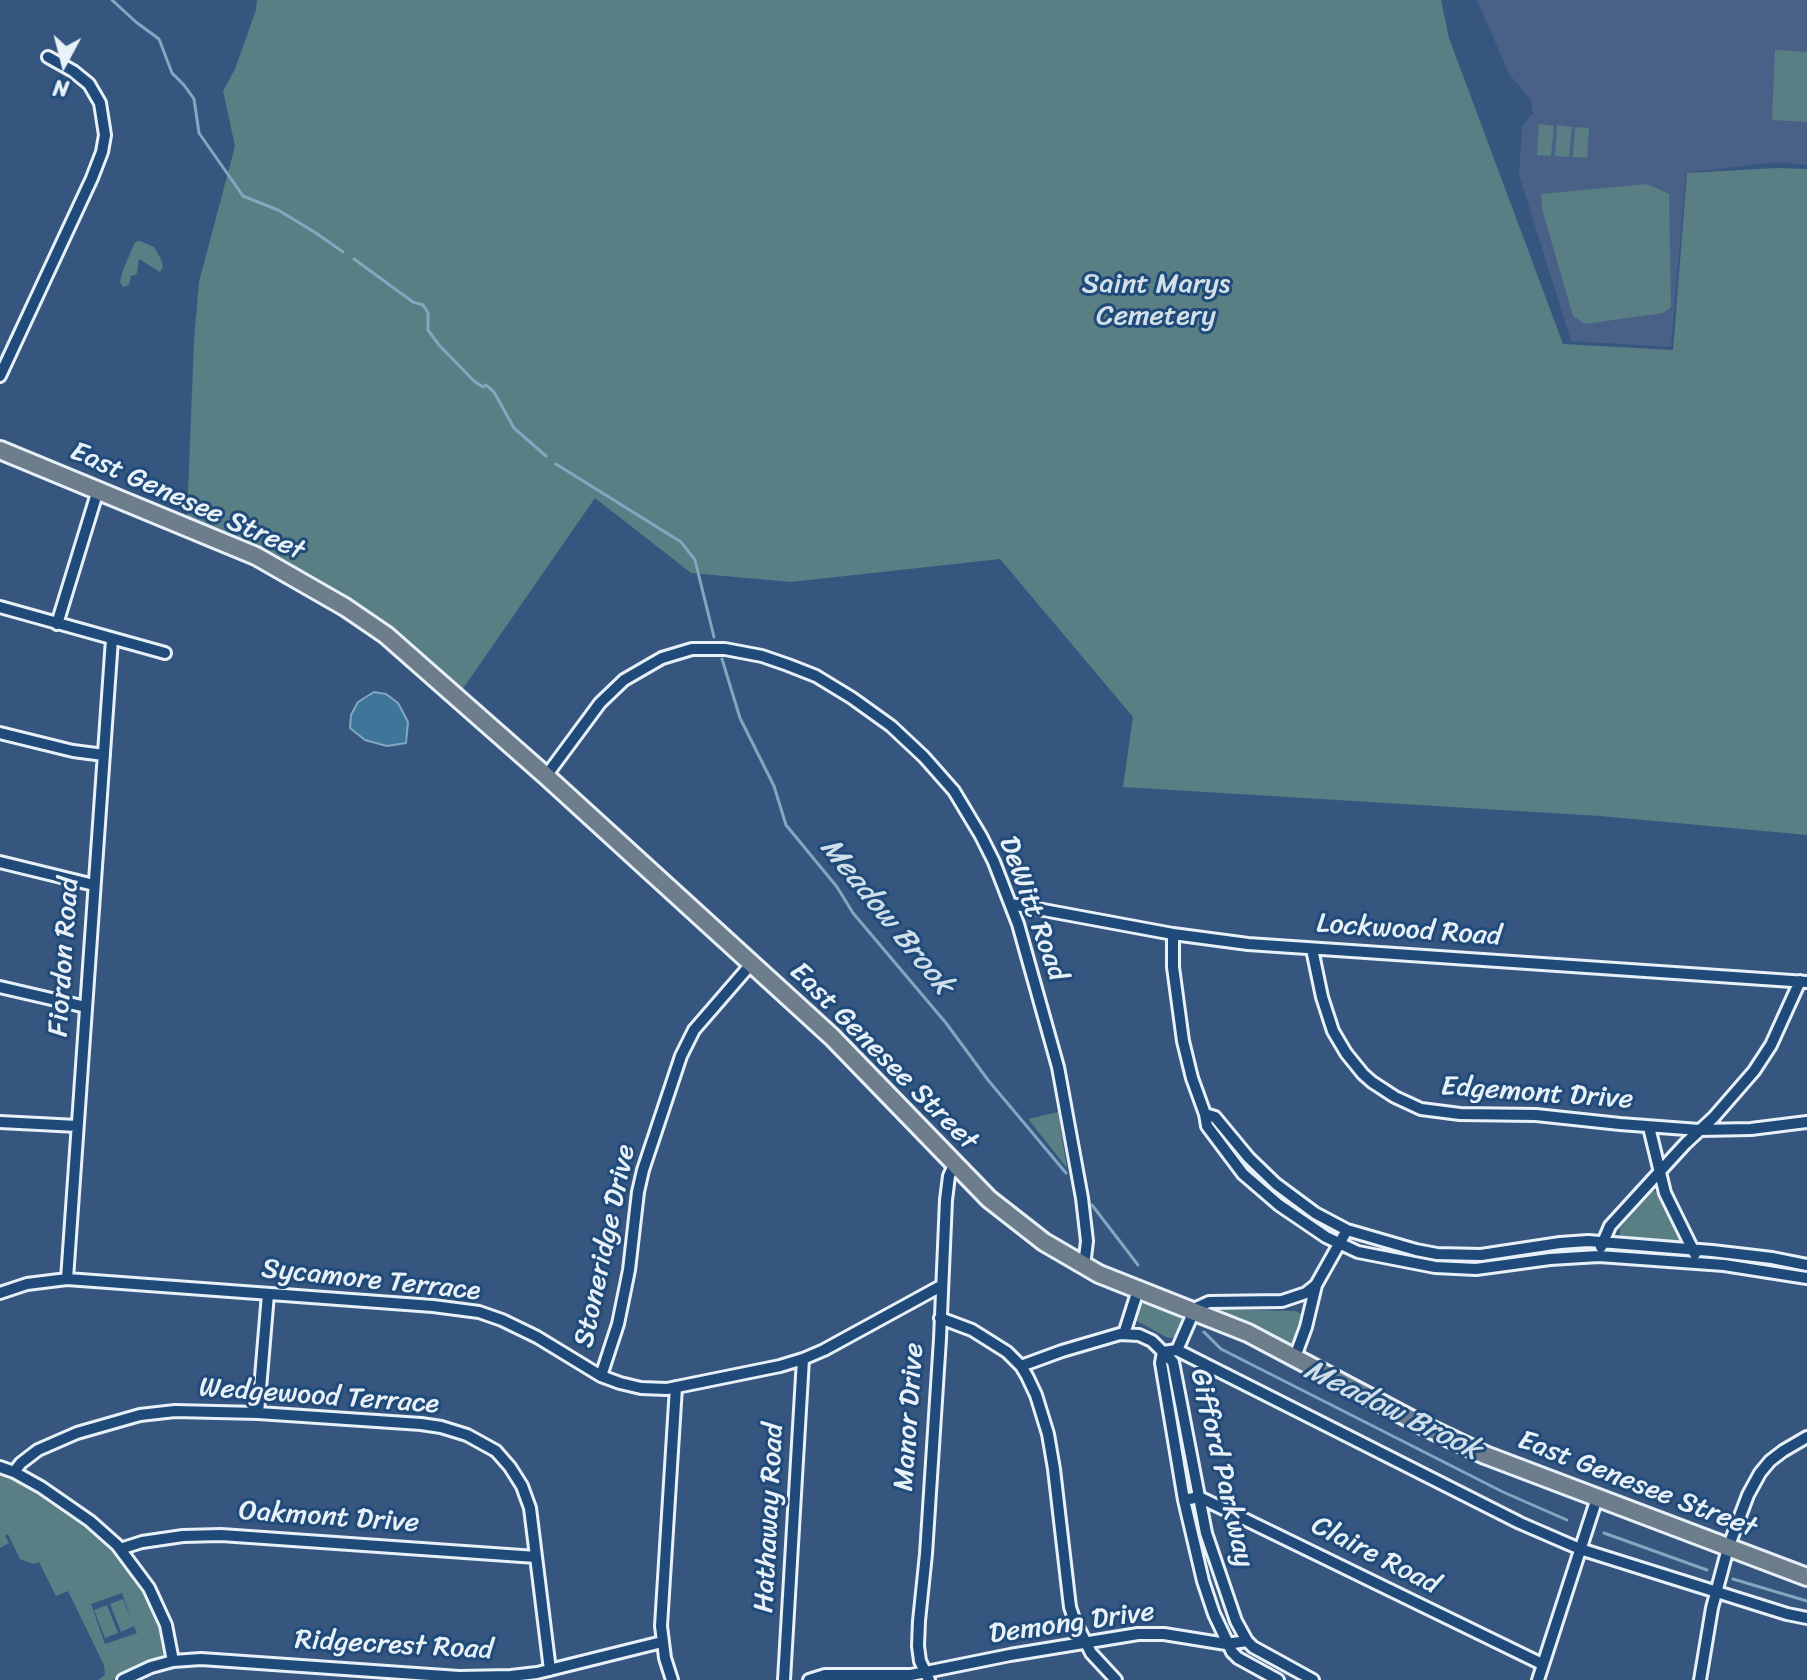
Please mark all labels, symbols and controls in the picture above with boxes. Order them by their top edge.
north arrow [24,24,104,104]
text: N [51,68,71,109]
park label: Saint Marys Cemetery [1082,268,1230,334]
street label: East Genesee Street [65,435,309,569]
water label: Meadow Brook [812,831,960,1003]
street label: DeWitt Road [990,832,1074,986]
street label: Fiordon Road [43,876,87,1038]
street label: Lockwood Road [1315,908,1503,954]
street label: East Genesee Street [782,956,984,1158]
street label: Edgemont Drive [1440,1071,1634,1117]
street label: Stoneridge Drive [568,1141,644,1351]
street label: Sycamore Terrace [260,1253,482,1309]
street label: Manor Drive [888,1342,932,1492]
water label: Meadow Brook [1298,1353,1486,1469]
street label: Gifford Parkway [1182,1365,1260,1571]
street label: Wedgewood Terrace [198,1372,440,1422]
street label: Hathaway Road [748,1422,792,1614]
street label: East Genesee Street [1513,1424,1761,1546]
street label: Oakmont Drive [238,1495,420,1541]
street label: Claire Road [1305,1509,1445,1603]
street label: Demong Drive [987,1596,1157,1652]
street label: Ridgecrest Road [294,1624,494,1668]

